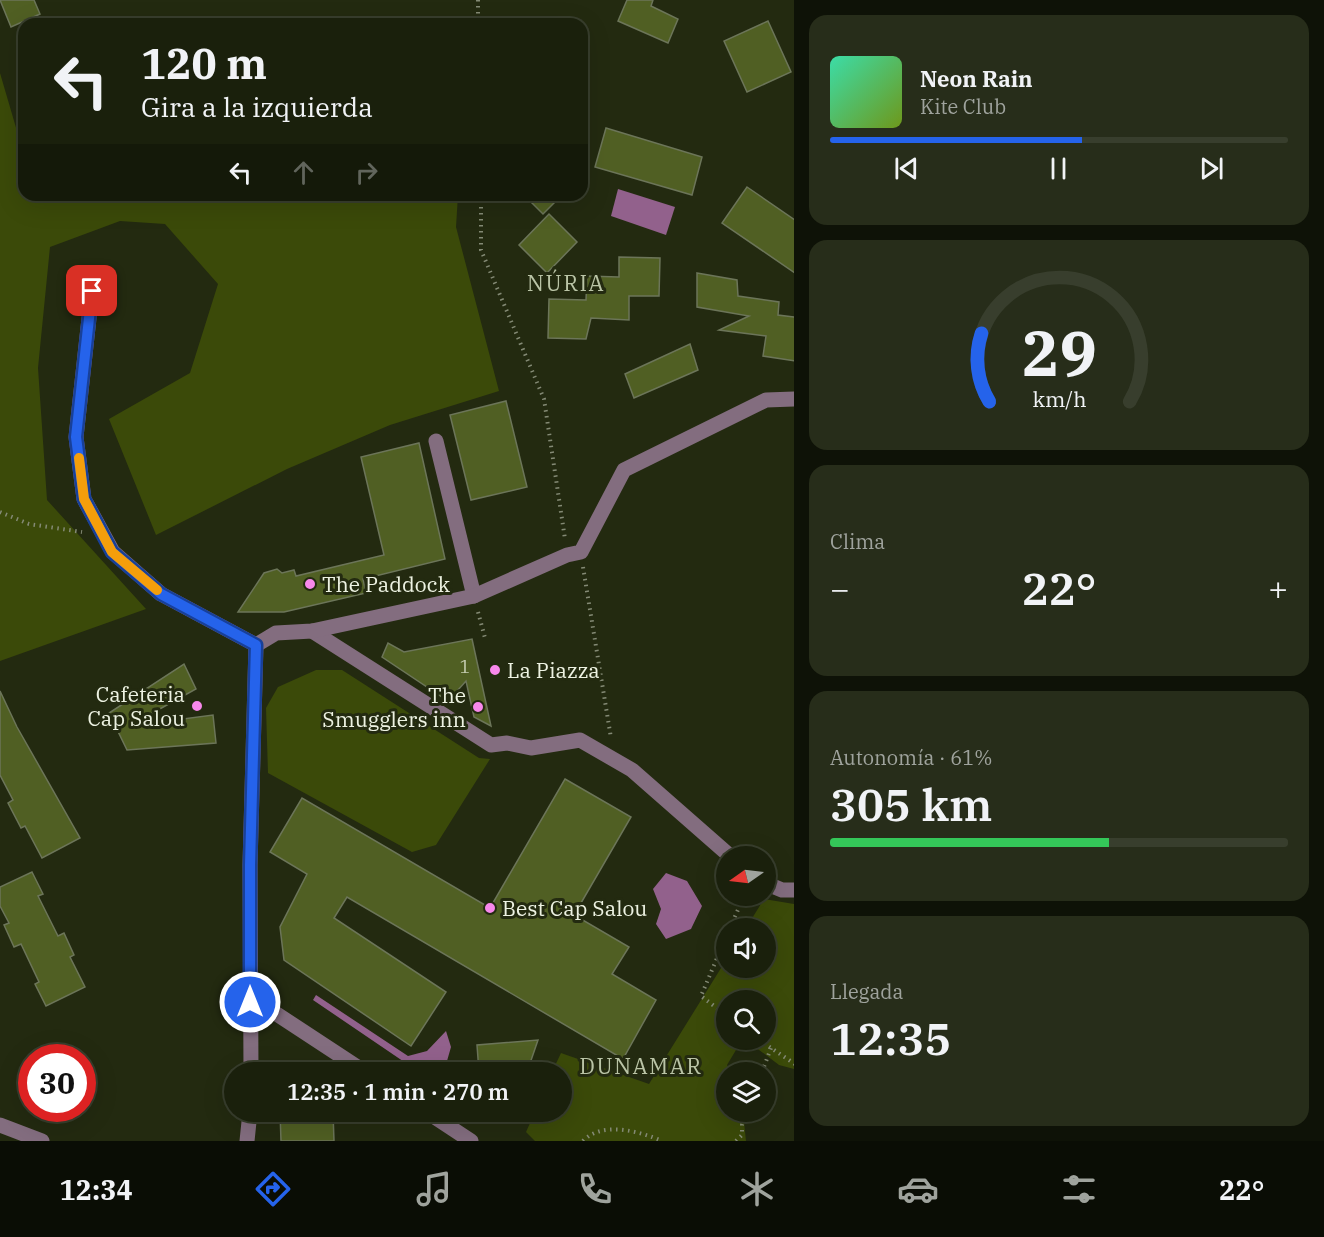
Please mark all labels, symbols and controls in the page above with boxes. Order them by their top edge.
text: 120 m [141,36,267,91]
icon: left [42,42,120,120]
text: Neon Rain [920,64,1033,93]
text: Gira a la izquierda [141,89,373,124]
text: Kite Club [920,93,1006,120]
icon: previous [890,152,923,185]
icon: pause [1042,152,1075,185]
icon: next [1195,152,1228,185]
icon: left [224,156,257,189]
icon: ahead [287,156,320,189]
icon: right [350,156,383,189]
pin [66,265,117,316]
district label: NÚRIA [527,268,605,297]
icon: arrive [75,274,108,307]
text: 29 [1022,312,1096,393]
text: km/h [1032,386,1086,414]
text: Clima [830,528,885,555]
text: 22° [1021,559,1097,617]
text: − [830,567,850,610]
text: + [1268,567,1288,610]
place label: The Paddock [322,570,451,598]
marker: The Paddock [303,577,317,591]
house number: 1 [460,655,470,678]
place label: La Piazza [507,656,600,684]
marker: La Piazza [488,663,502,677]
place label: Cafeteria Cap Salou [87,680,185,732]
place label: The Smugglers inn [322,681,466,733]
marker: Cafeteria Cap Salou [190,699,204,713]
marker: The Smugglers inn [471,700,485,714]
text: Autonomía · 61% [830,744,992,771]
text: 305 km [830,775,992,833]
north arrow [716,846,776,906]
map controls [716,846,776,1122]
place label: Best Cap Salou [502,894,647,922]
marker: Best Cap Salou [483,901,497,915]
button: sound [716,918,776,978]
position arrow [218,970,282,1034]
text: Llegada [830,978,903,1005]
button: search [716,990,776,1050]
text: 12:35 [830,1009,951,1067]
speed limit sign: 30 [18,1044,96,1122]
district label: DUNAMAR [579,1051,703,1080]
button: layers [716,1062,776,1122]
text: 12:35 · 1 min · 270 m [287,1077,509,1106]
icon: directions [252,1168,294,1210]
icon: music [413,1168,455,1210]
icon: phone [574,1168,616,1210]
icon: climate [736,1168,778,1210]
icon: car [897,1168,939,1210]
icon: filters [1058,1168,1100,1210]
text: 12:34 [60,1172,133,1207]
text: 22° [1219,1172,1264,1207]

